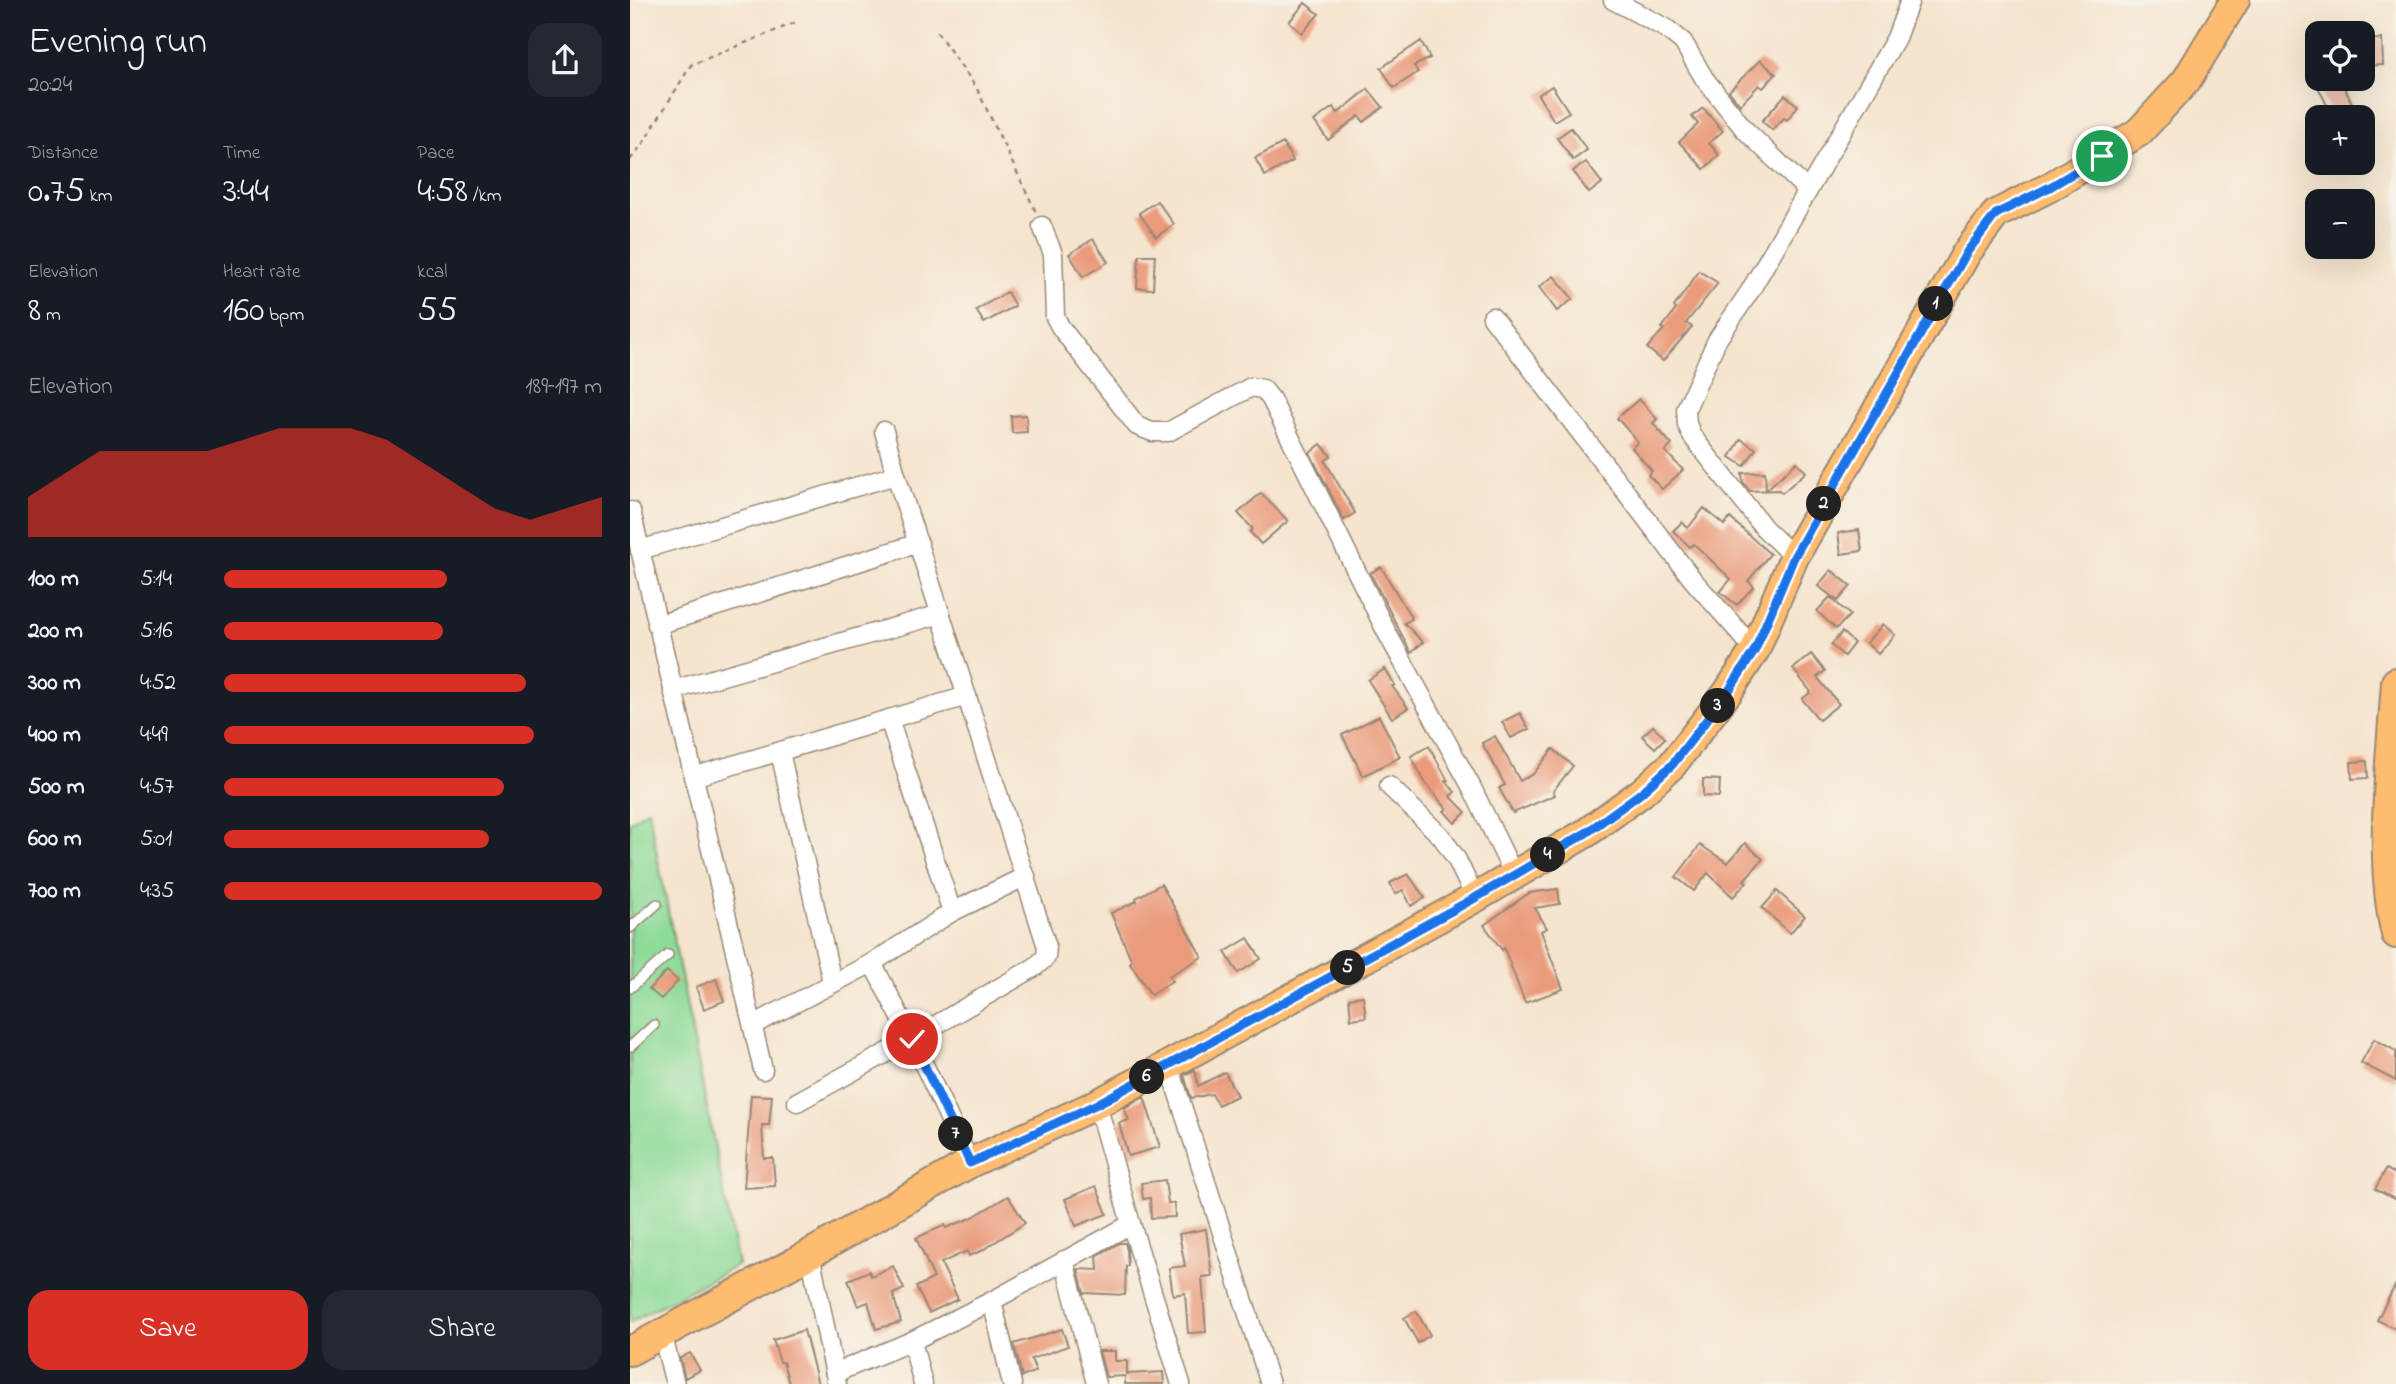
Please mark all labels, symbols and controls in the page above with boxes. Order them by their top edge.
text: Evening run [28,15,207,71]
map controls [2305,21,2375,259]
button: locate [2305,21,2375,91]
button: share [528,23,602,97]
text: 20:24 [28,69,72,102]
button: + [2305,105,2375,175]
pin [2072,126,2132,186]
icon: arrive [2083,137,2121,175]
text: Distance [28,140,98,167]
text: Time [223,140,260,167]
text: Pace [417,140,454,167]
text: 0.75 [28,167,85,218]
text: 3:44 [223,167,269,218]
text: 4:58 [417,167,468,218]
text: km [85,183,113,210]
text: /km [468,183,502,210]
button: − [2305,189,2375,259]
text: Elevation [28,259,98,286]
text: Heart rate [223,259,301,286]
text: kcal [417,259,448,286]
text: 8 [28,286,41,337]
text: 160 [223,286,264,337]
text: 55 [417,286,457,337]
pin: 1 [1918,286,1954,322]
text: 1 [1932,290,1939,317]
text: m [41,302,61,329]
text: bpm [264,302,304,329]
text: Elevation [28,371,113,404]
text: 189–197 m [525,371,602,404]
pin: 2 [1806,486,1842,522]
text: 2 [1819,490,1828,517]
text: 100 m [28,563,79,596]
text: 5:14 [140,563,172,596]
text: 200 m [28,615,83,648]
text: 5:16 [140,615,173,648]
text: 300 m [28,667,81,700]
text: 4:52 [140,667,176,700]
pin: 3 [1700,688,1736,724]
text: 3 [1714,692,1721,719]
text: 400 m [28,719,81,752]
text: 4:49 [140,719,168,752]
text: 500 m [28,771,85,804]
text: 4:57 [140,771,174,804]
text: 600 m [28,823,82,856]
text: 5:01 [140,823,172,856]
pin: 4 [1530,838,1566,872]
text: 4 [1544,841,1551,868]
text: 700 m [28,875,81,908]
text: 4:35 [140,875,174,908]
pin: 5 [1330,950,1366,986]
text: 5 [1342,954,1353,981]
pin [882,1009,942,1069]
icon: check [893,1020,931,1058]
pin: 6 [1130,1060,1164,1094]
text: 6 [1142,1063,1151,1090]
pin: 7 [938,1116,974,1152]
text: 7 [952,1120,959,1147]
button: Save [28,1290,308,1370]
button: Share [322,1290,602,1370]

